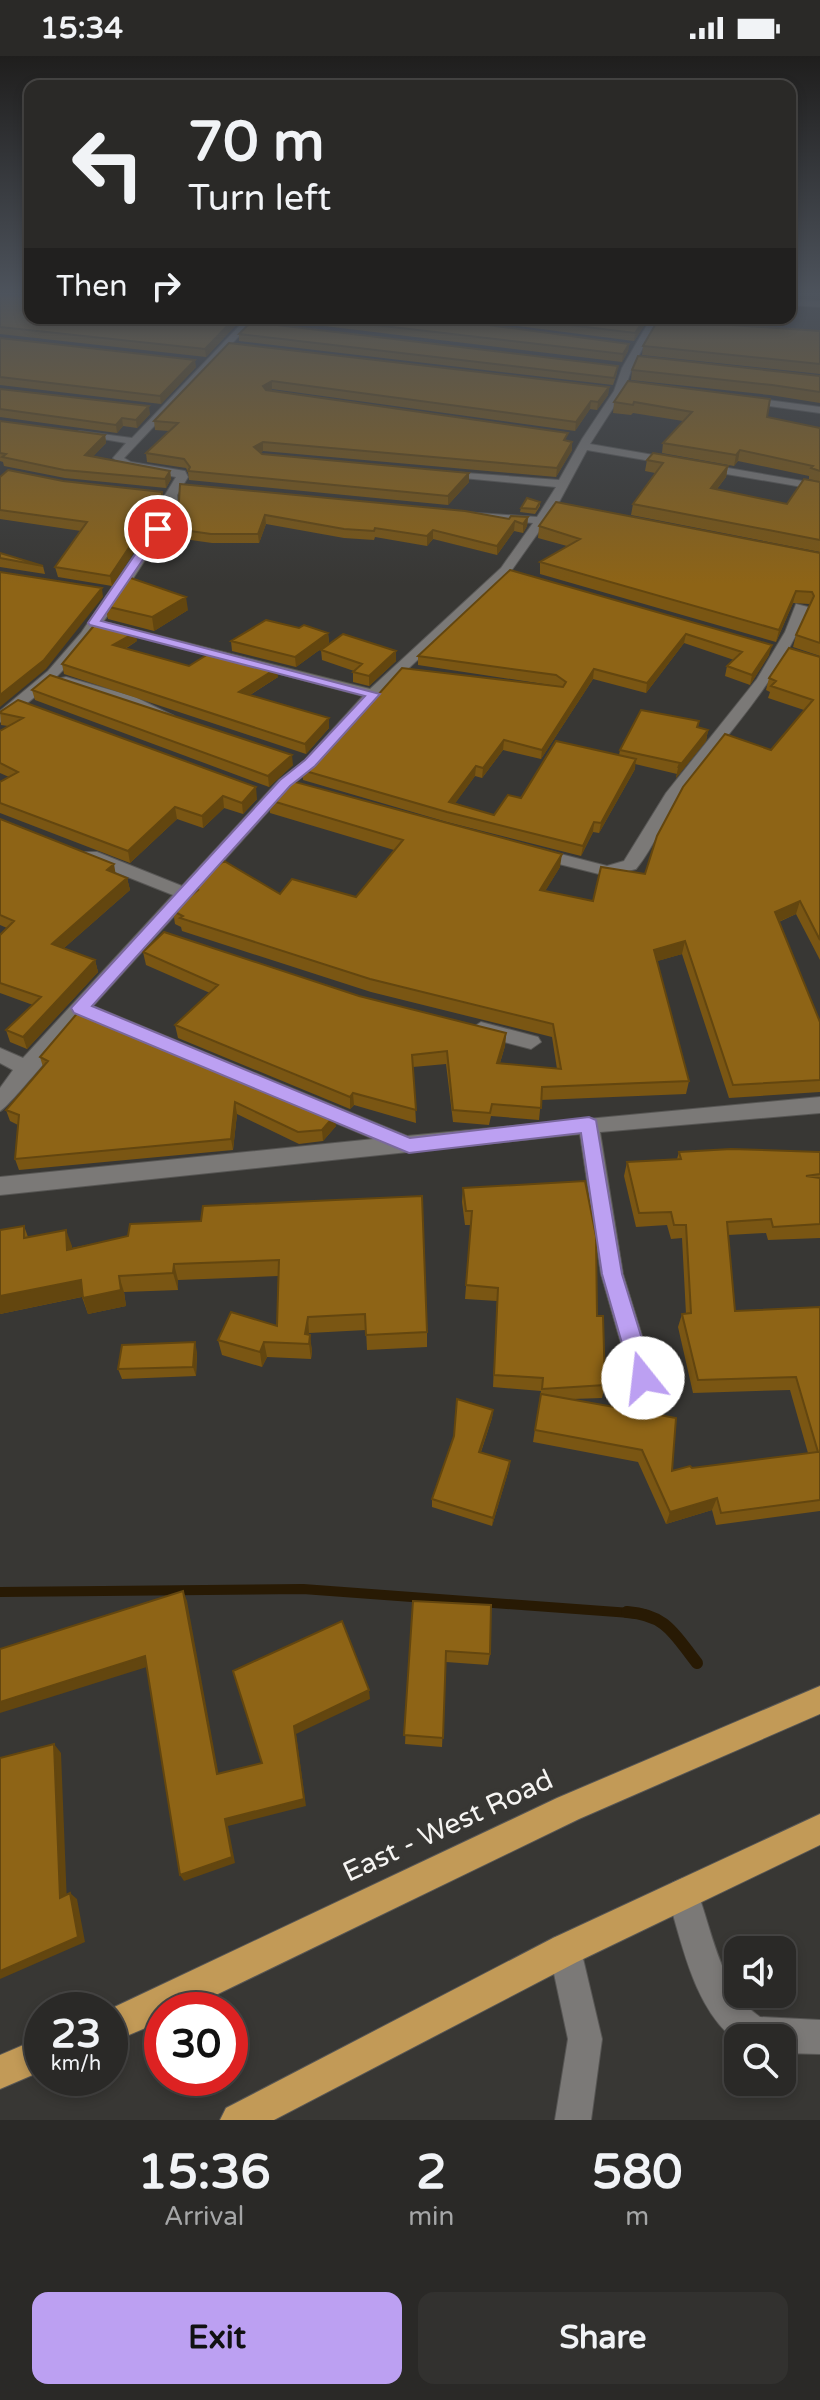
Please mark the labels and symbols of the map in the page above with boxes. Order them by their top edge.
pin [124,495,192,563]
position arrow [601,1336,685,1420]
street label: East - West Road [338,1762,558,1890]
speed limit sign: 30 [144,1992,248,2096]

